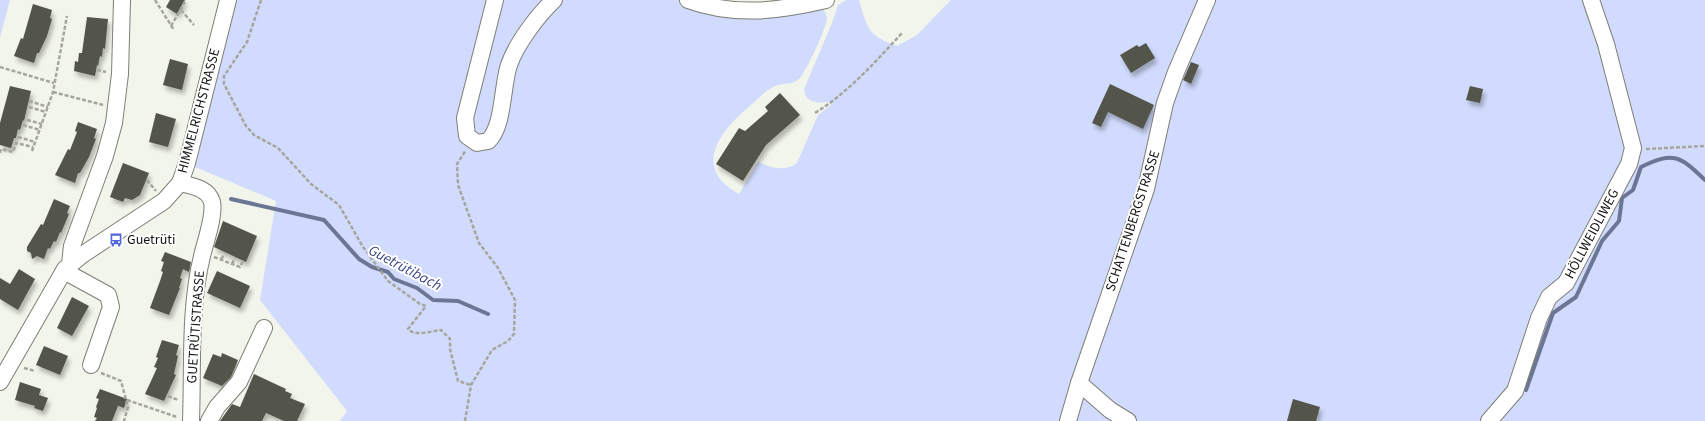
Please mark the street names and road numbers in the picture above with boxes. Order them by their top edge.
street label: HIMMELRICHSTRASSE [173,46,225,176]
street label: SCHATTENBERGSTRASSE [1101,148,1165,294]
street label: HÖLLWEIDLIWEG [1560,185,1624,283]
street label: GUETRÜTISTRASSE [182,270,210,384]

